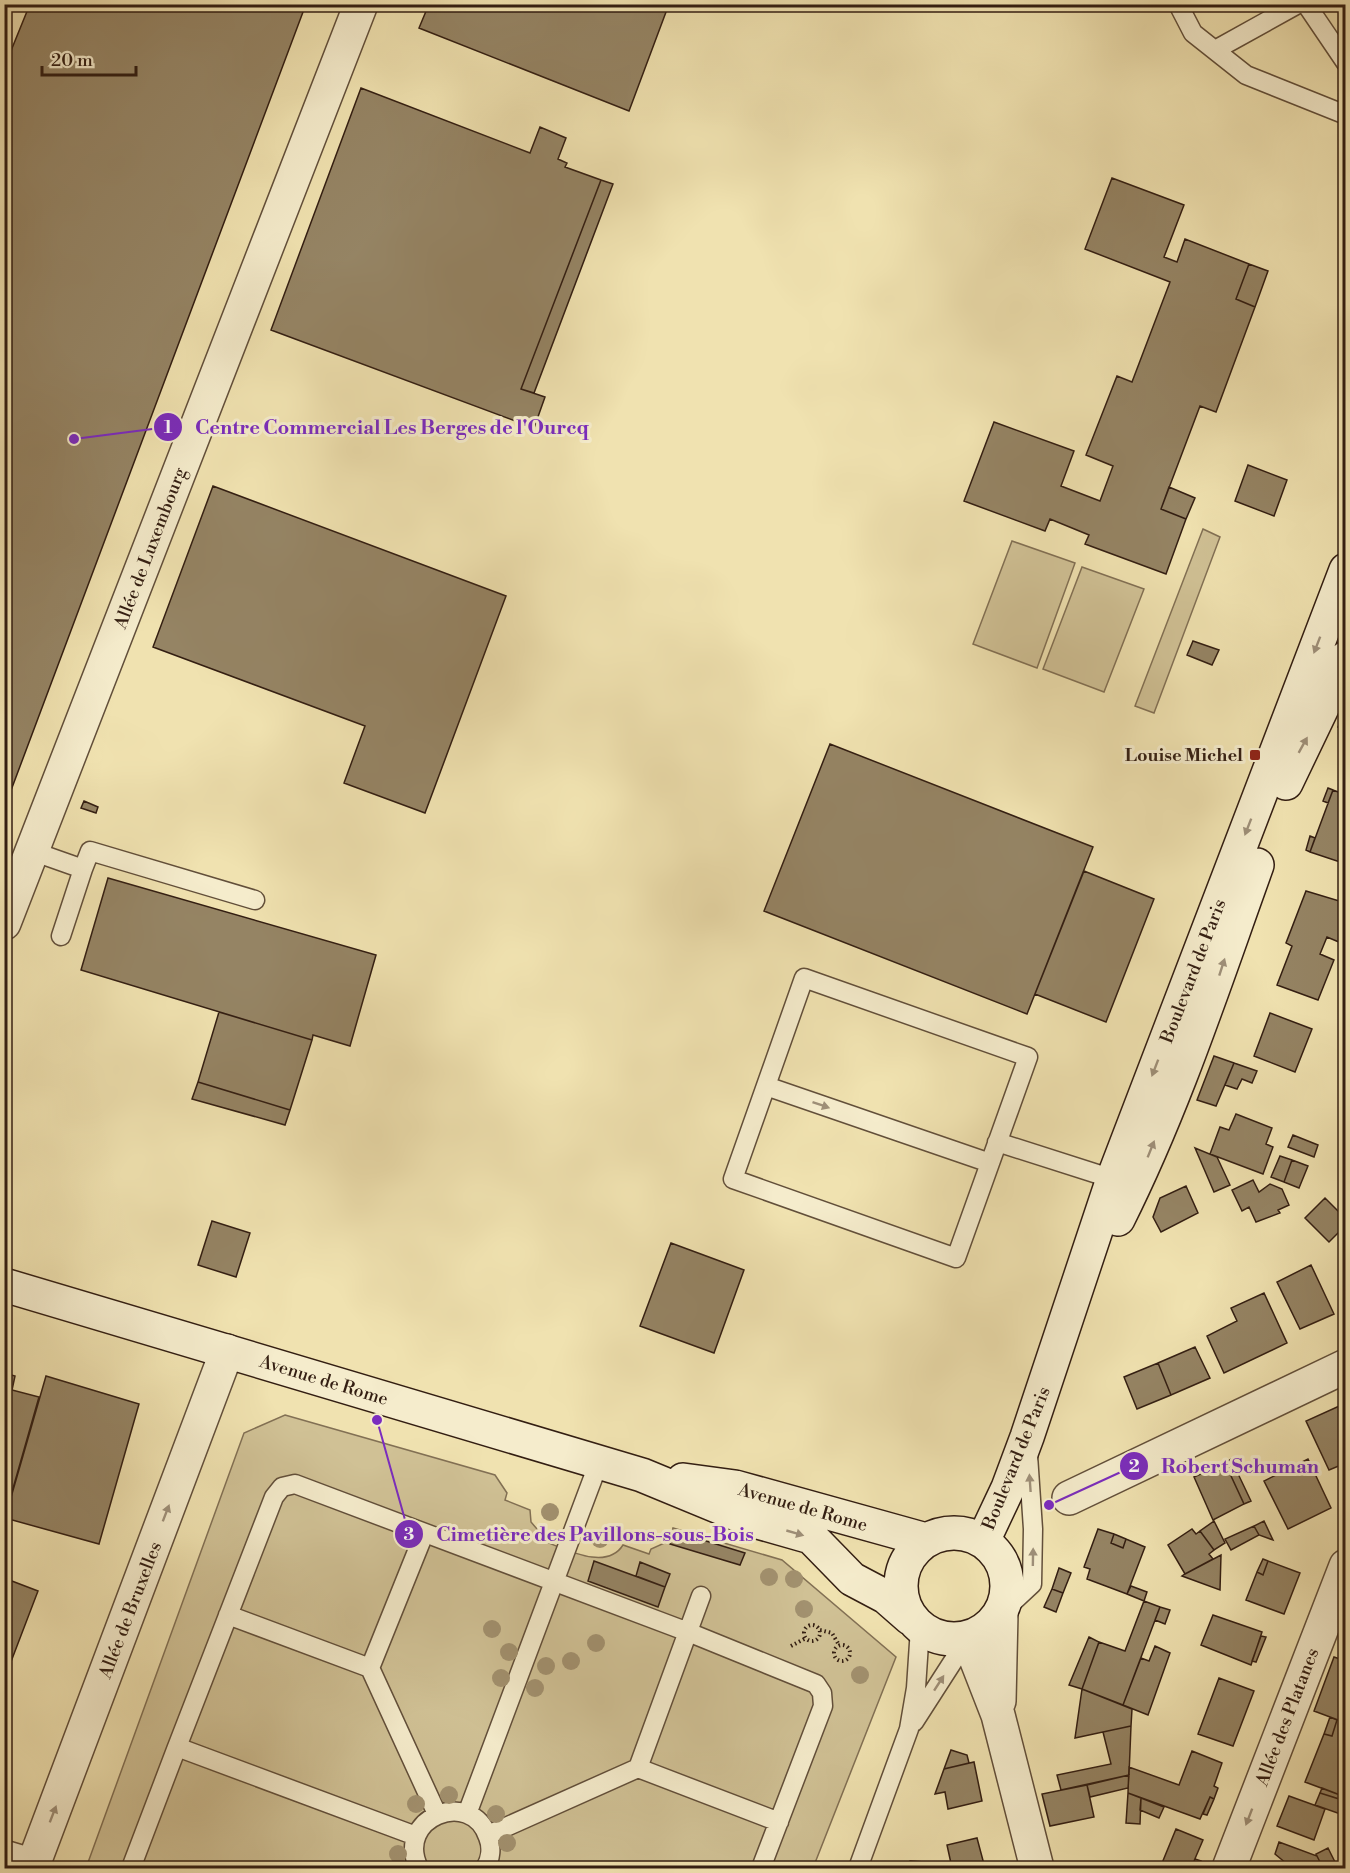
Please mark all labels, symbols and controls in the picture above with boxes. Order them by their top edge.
scale bar [42,39,136,77]
text: 20 m [51,49,93,72]
callout: Centre Commercial Les Berges de l'Ourcq [153,408,600,446]
text: 1 [164,416,173,439]
text: Centre Commercial Les Berges de l'Ourcq [195,416,590,441]
street label: Allée de Luxembourg [109,463,192,633]
one-way arrow [1312,636,1321,654]
one-way arrow [1298,736,1308,753]
place label: Louise Michel [1125,744,1243,767]
marker: Louise Michel [1248,748,1262,762]
one-way arrow [1242,818,1252,836]
street label: Boulevard de Paris [1155,896,1232,1047]
one-way arrow [1218,958,1227,976]
one-way arrow [1150,1059,1160,1077]
one-way arrow [812,1101,830,1111]
one-way arrow [1146,1139,1156,1157]
street label: Avenue de Rome [256,1350,391,1411]
street label: Boulevard de Paris [977,1383,1056,1534]
callout: Robert Schuman [1119,1447,1331,1485]
text: 2 [1128,1455,1140,1478]
text: Robert Schuman [1161,1455,1320,1480]
one-way arrow [1025,1473,1035,1492]
street label: Avenue de Rome [735,1478,870,1537]
one-way arrow [162,1504,171,1522]
callout: Cimetière des Pavillons-sous-Bois [394,1515,765,1553]
text: 3 [404,1523,415,1546]
text: Cimetière des Pavillons-sous-Bois [436,1523,754,1548]
one-way arrow [786,1529,804,1538]
street label: Allée de Bruxelles [93,1538,167,1683]
one-way arrow [1028,1547,1037,1566]
street label: Allée des Platanes [1250,1645,1324,1790]
one-way arrow [933,1675,944,1692]
one-way arrow [49,1805,58,1823]
one-way arrow [1244,1808,1254,1826]

